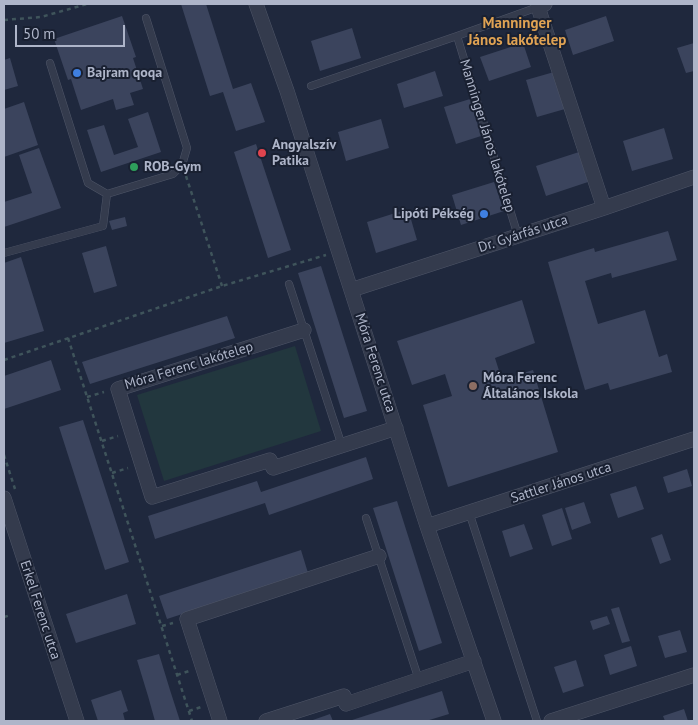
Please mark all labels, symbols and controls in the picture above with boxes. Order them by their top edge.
scale bar [18,15,128,47]
district label: Manninger János lakótelep [468,15,566,50]
text: 50 m [23,24,56,43]
street label: Manninger János lakótelep [456,57,518,215]
place label: Bajram qoqa [87,65,162,81]
marker: Bajram qoqa [71,67,83,79]
place label: Angyalszív Patika [272,137,336,170]
marker: Angyalszív Patika [256,147,268,159]
place label: ROB-Gym [144,159,201,175]
marker: ROB-Gym [128,161,140,173]
place label: Lipóti Pékség [394,206,474,222]
marker: Lipóti Pékség [478,208,490,220]
street label: Dr. Gyárfás utca [476,212,570,256]
street label: Móra Ferenc utca [351,311,399,415]
street label: Móra Ferenc lakótelep [123,338,255,394]
place label: Móra Ferenc Általános Iskola [483,370,578,402]
marker: Móra Ferenc Általános Iskola [467,380,479,392]
street label: Sattler János utca [509,459,613,507]
street label: Erkel Ferenc utca [16,558,64,662]

